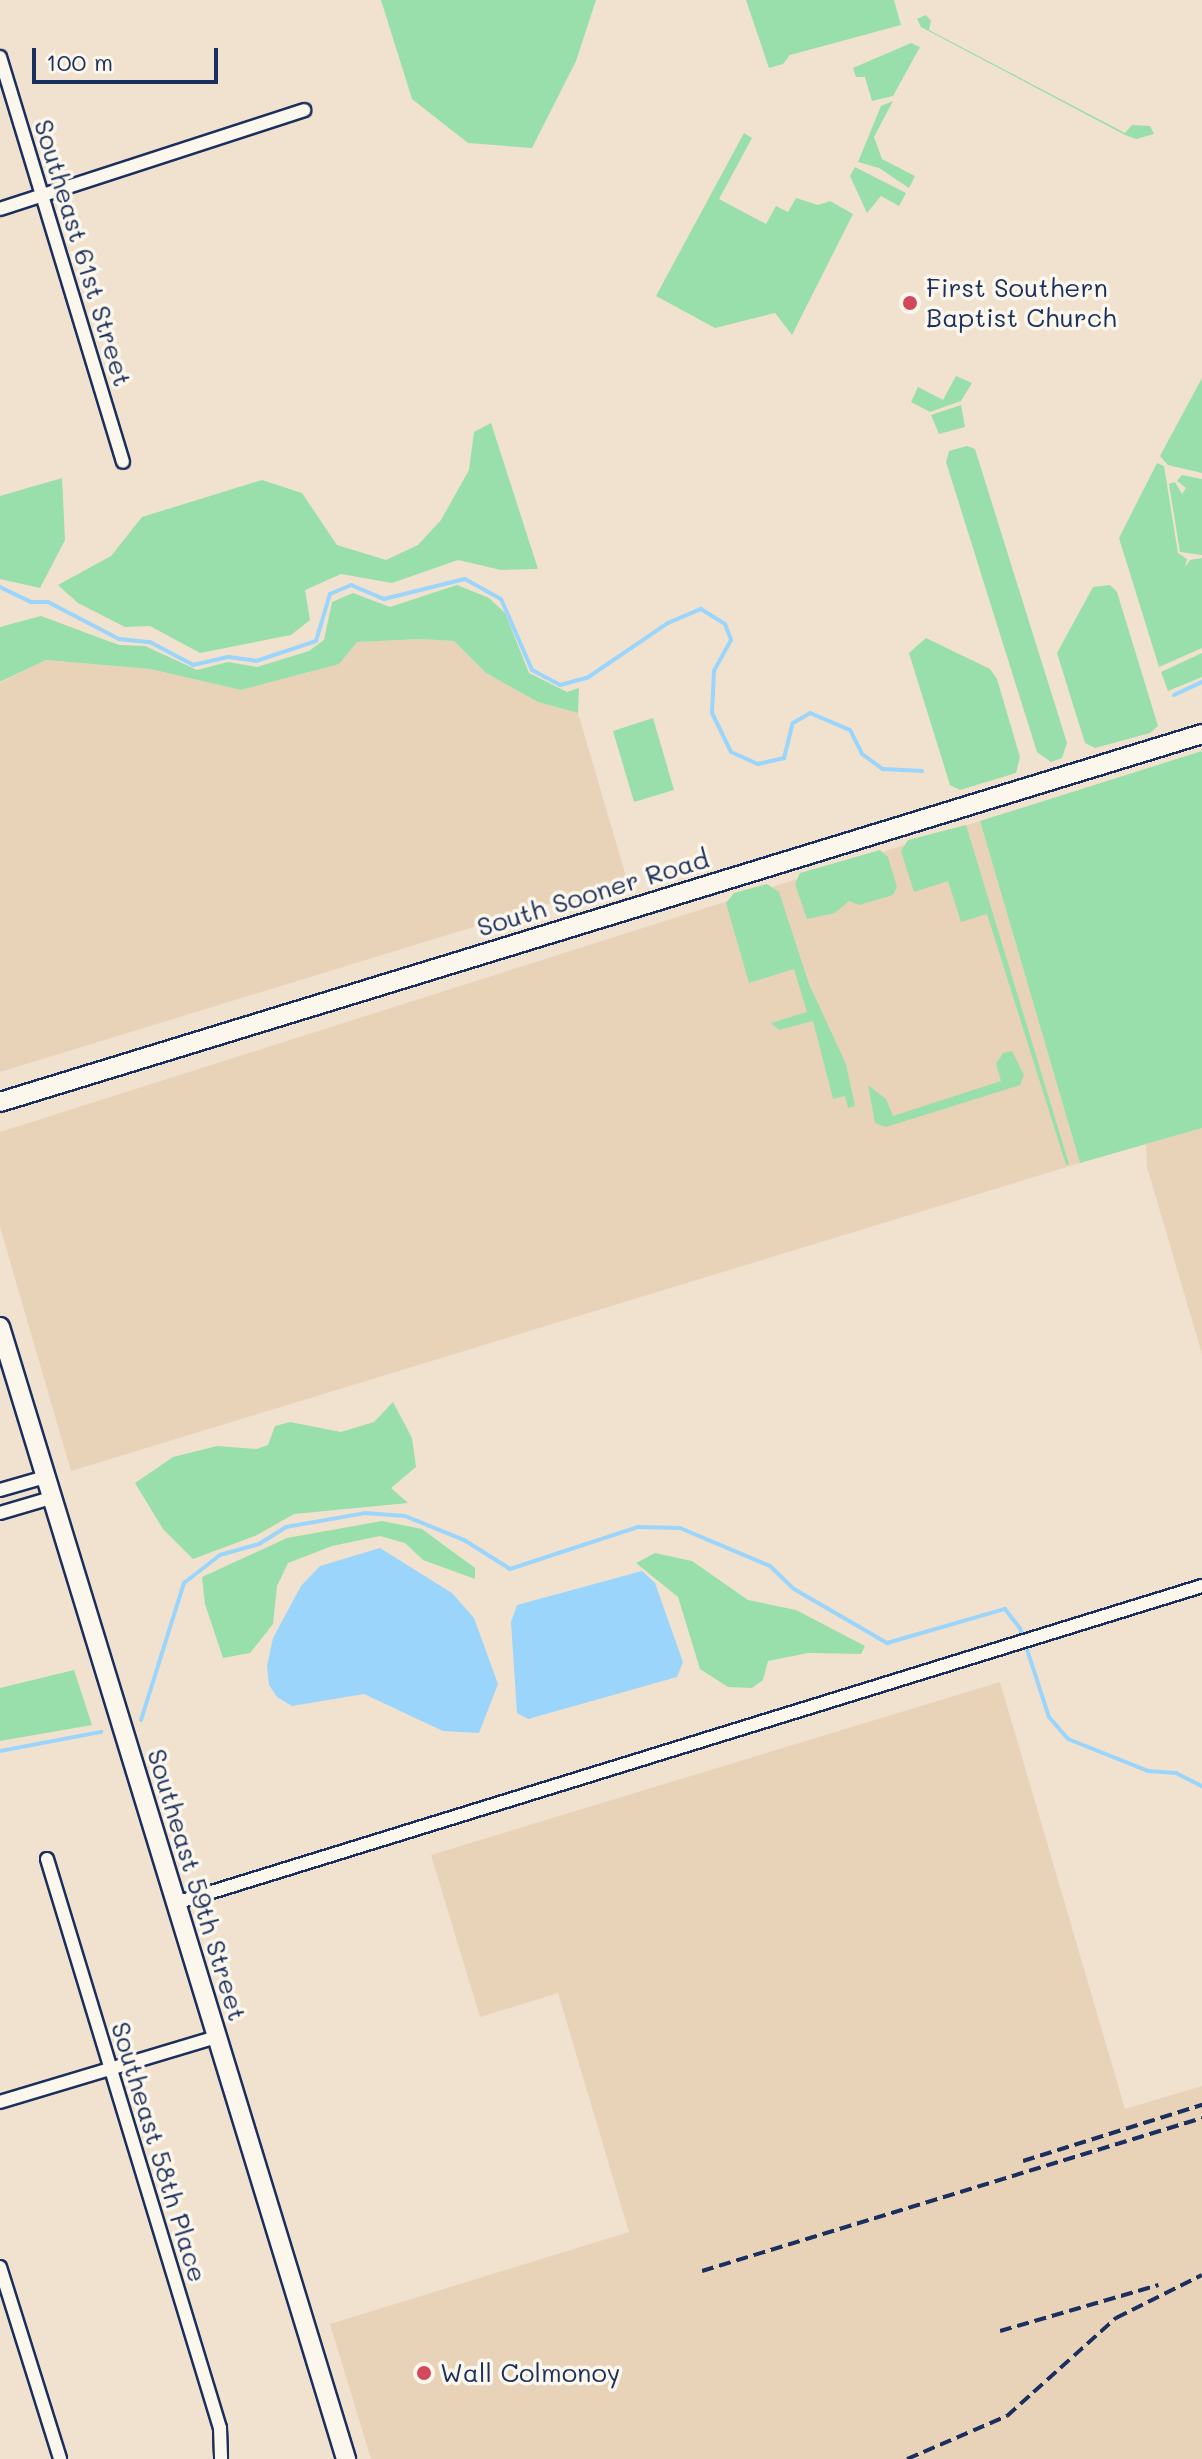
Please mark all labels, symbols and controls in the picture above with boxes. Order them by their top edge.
scale bar [36,32,222,82]
text: 100 m [46,46,113,77]
street label: Southeast 61st Street [28,116,138,390]
place label: First Southern Baptist Church [926,272,1117,334]
marker: First Southern Baptist Church [901,294,919,312]
street label: South Sooner Road [473,843,713,943]
street label: Southeast 59th Street [141,1745,253,2025]
street label: Southeast 58th Place [105,2018,213,2286]
place label: Wall Colmonoy [440,2357,620,2389]
marker: Wall Colmonoy [415,2364,433,2382]

